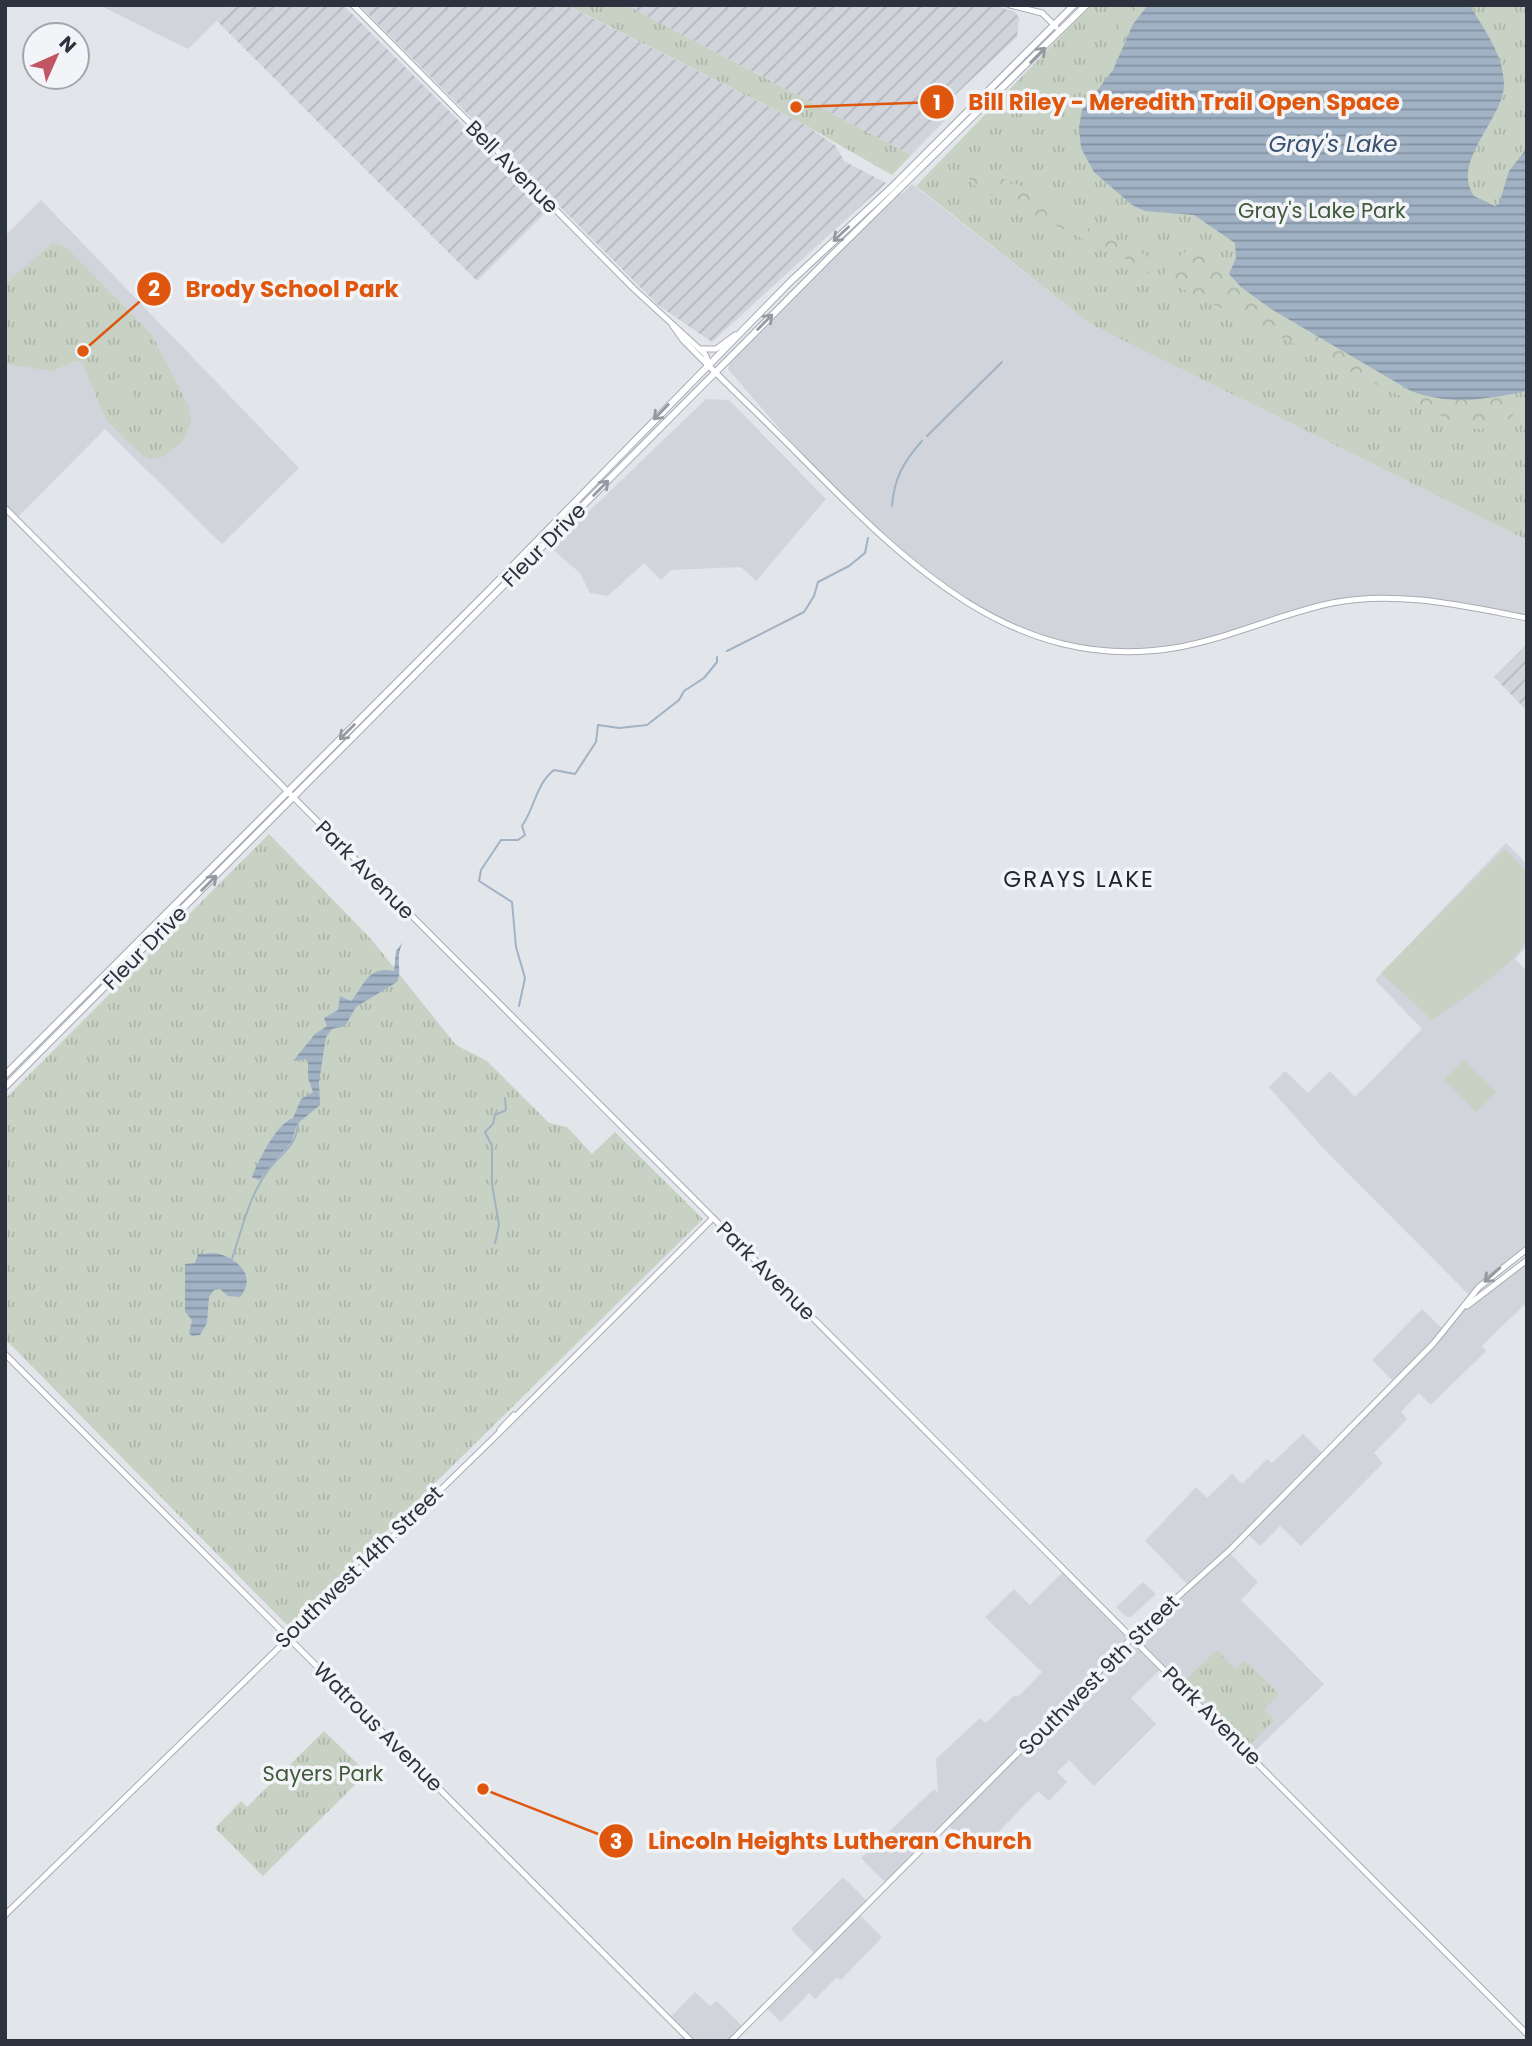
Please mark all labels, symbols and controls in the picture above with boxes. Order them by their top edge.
north arrow [21,21,91,91]
text: N [53,30,82,59]
one-way arrow [1030,46,1047,63]
callout: Bill Riley - Meredith Trail Open Space [920,80,1414,124]
text: Bill Riley - Meredith Trail Open Space [968,86,1400,118]
text: 1 [933,88,941,117]
street label: Bell Avenue [459,114,565,220]
water label: Gray's Lake [1268,128,1398,160]
park label: Gray's Lake Park [1238,196,1406,225]
one-way arrow [833,226,850,243]
callout: Brody School Park [136,267,412,311]
text: Brody School Park [185,273,399,305]
text: 2 [148,274,160,303]
one-way arrow [756,314,773,331]
one-way arrow [653,403,670,420]
one-way arrow [592,480,609,497]
street label: Fleur Drive [495,496,592,593]
one-way arrow [339,723,356,740]
street label: Park Avenue [309,814,421,926]
district label: GRAYS LAKE [1003,863,1155,895]
one-way arrow [201,875,218,892]
street label: Fleur Drive [96,899,193,996]
street label: Park Avenue [710,1215,822,1327]
one-way arrow [1484,1267,1502,1283]
street label: Southwest 14th Street [268,1479,449,1654]
street label: Southwest 9th Street [1012,1588,1185,1761]
street label: Watrous Avenue [307,1655,450,1798]
street label: Park Avenue [1156,1660,1268,1772]
park label: Sayers Park [263,1759,384,1788]
callout: Lincoln Heights Lutheran Church [599,1819,1046,1863]
text: Lincoln Heights Lutheran Church [648,1825,1032,1857]
text: 3 [610,1827,622,1856]

